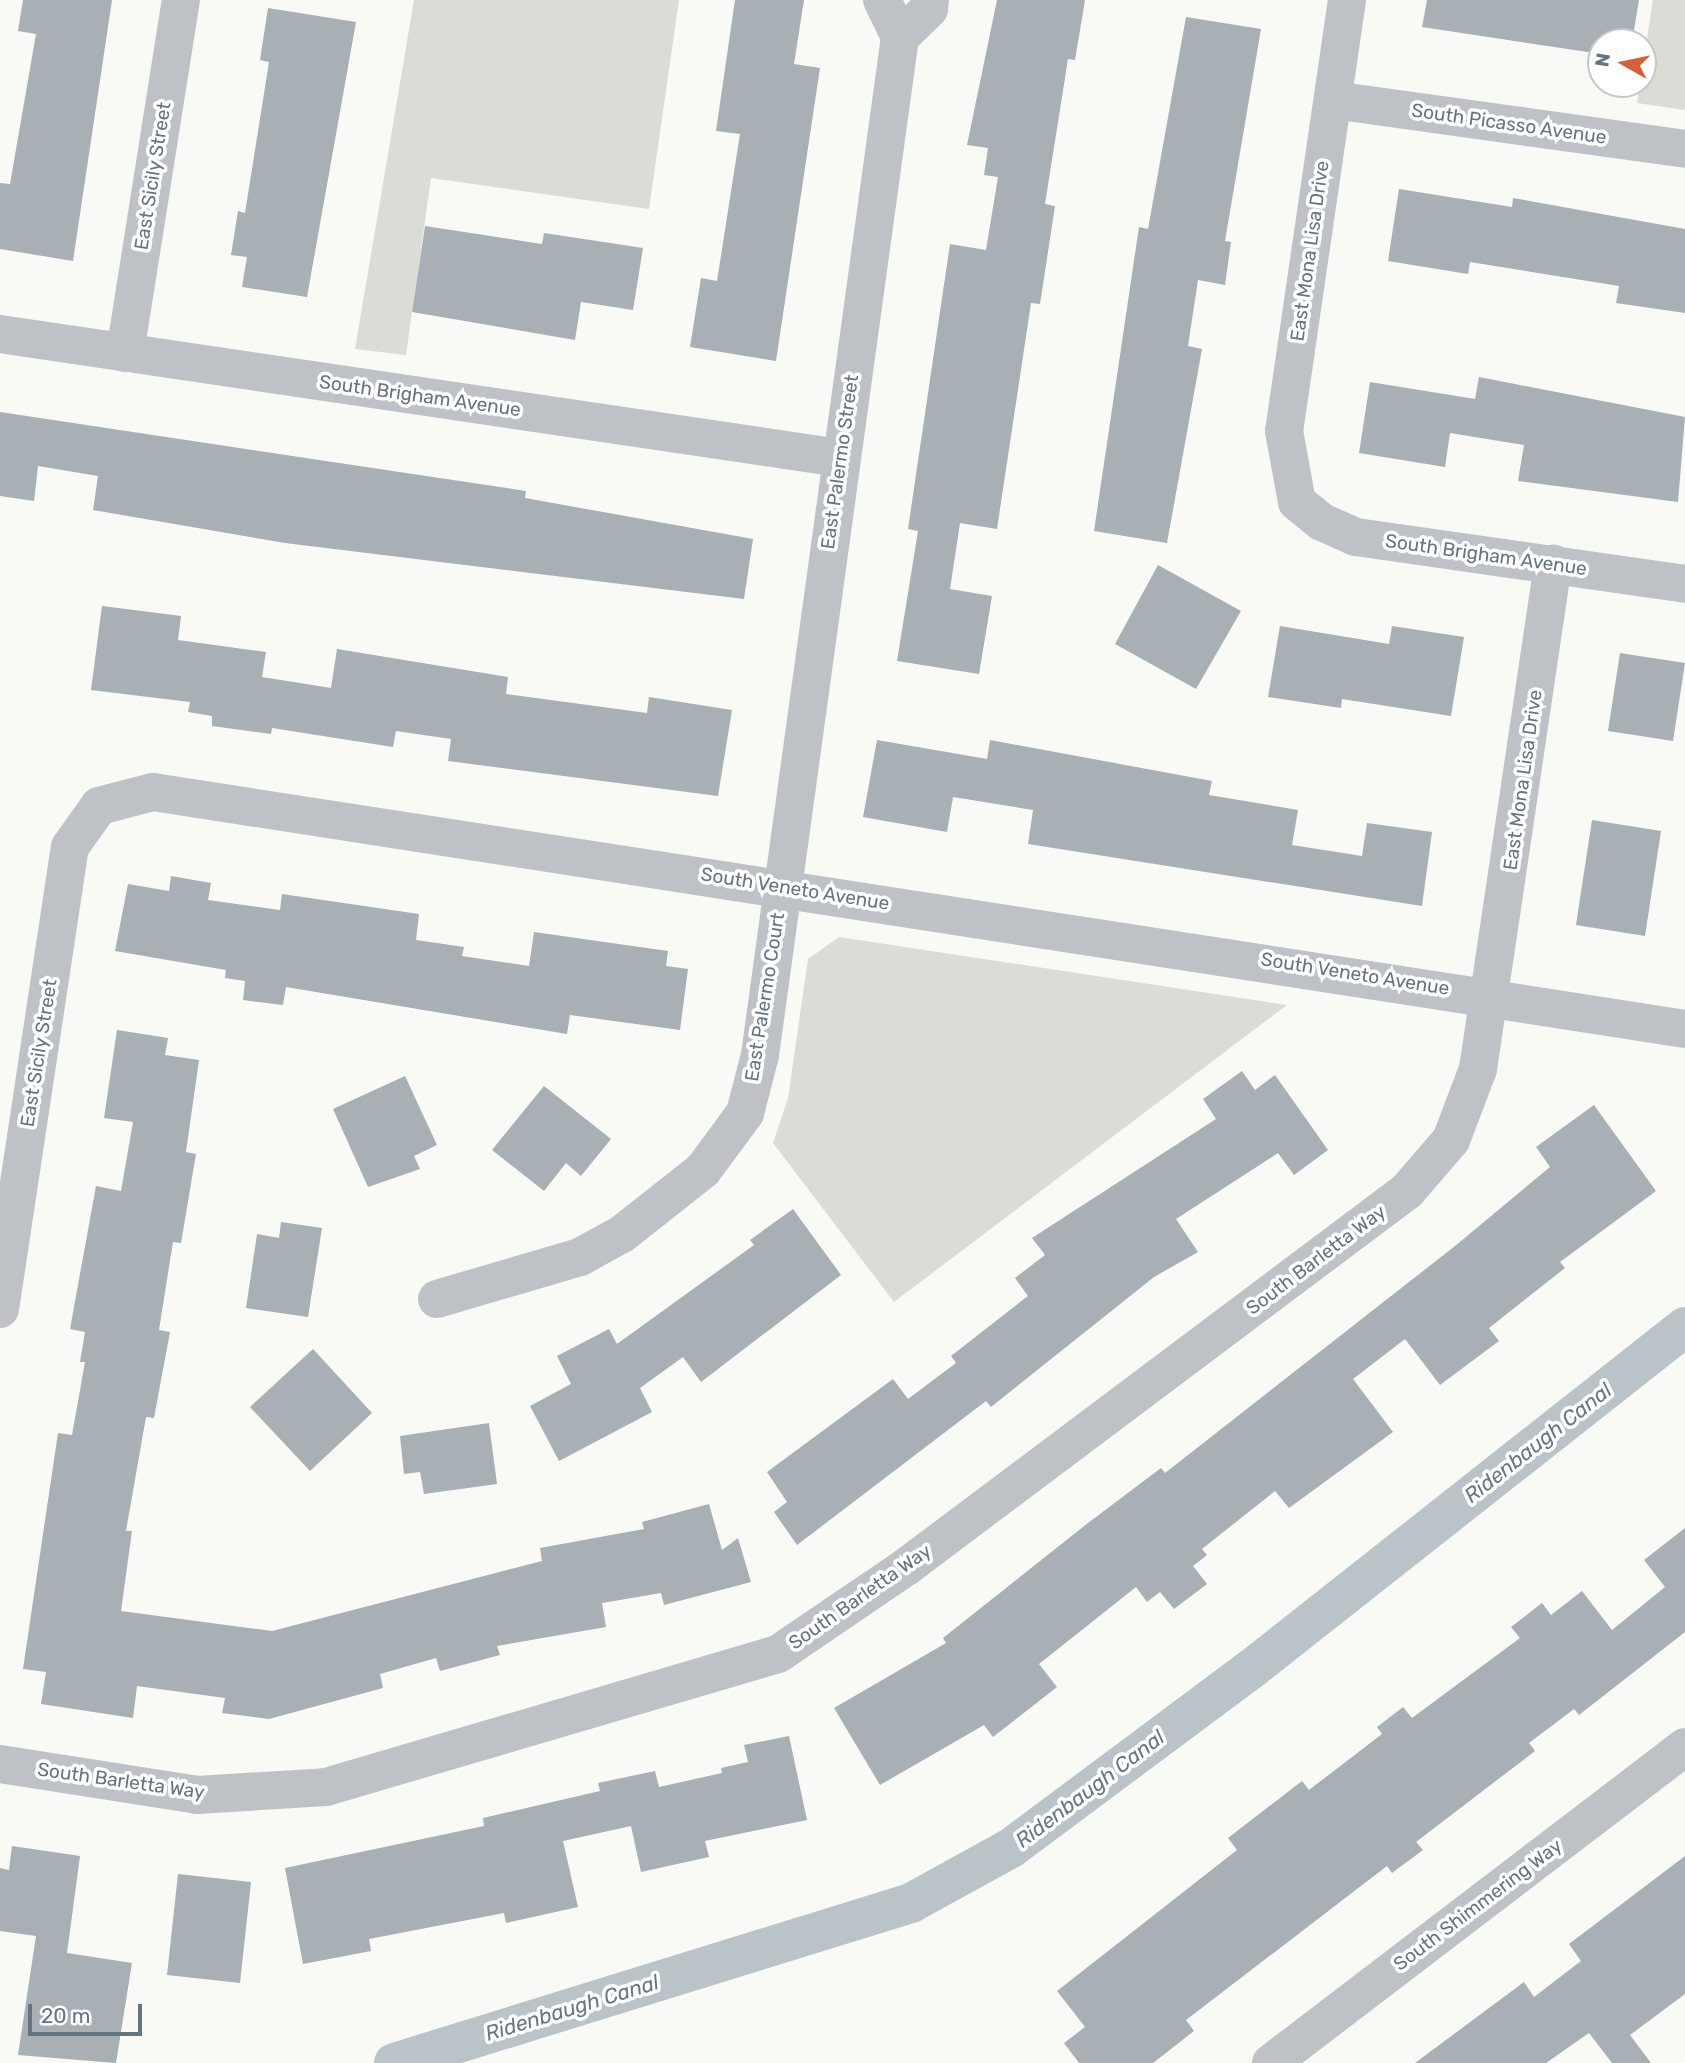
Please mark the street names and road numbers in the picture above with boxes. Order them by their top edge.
street label: South Picasso Avenue [1410,99,1608,149]
street label: East Sicily Street [130,100,176,252]
street label: East Mona Lisa Drive [1286,159,1334,343]
street label: South Brigham Avenue [317,371,523,421]
street label: East Palermo Street [816,373,864,551]
street label: South Brigham Avenue [1383,530,1589,580]
street label: East Mona Lisa Drive [1499,688,1547,872]
street label: South Veneto Avenue [699,863,891,915]
street label: East Palermo Court [740,911,790,1083]
street label: South Veneto Avenue [1259,948,1451,1000]
street label: East Sicily Street [16,977,62,1129]
street label: South Barletta Way [1242,1200,1390,1320]
street label: South Barletta Way [784,1539,936,1655]
street label: South Barletta Way [36,1758,206,1804]
street label: South Shimmering Way [1389,1834,1567,1976]

